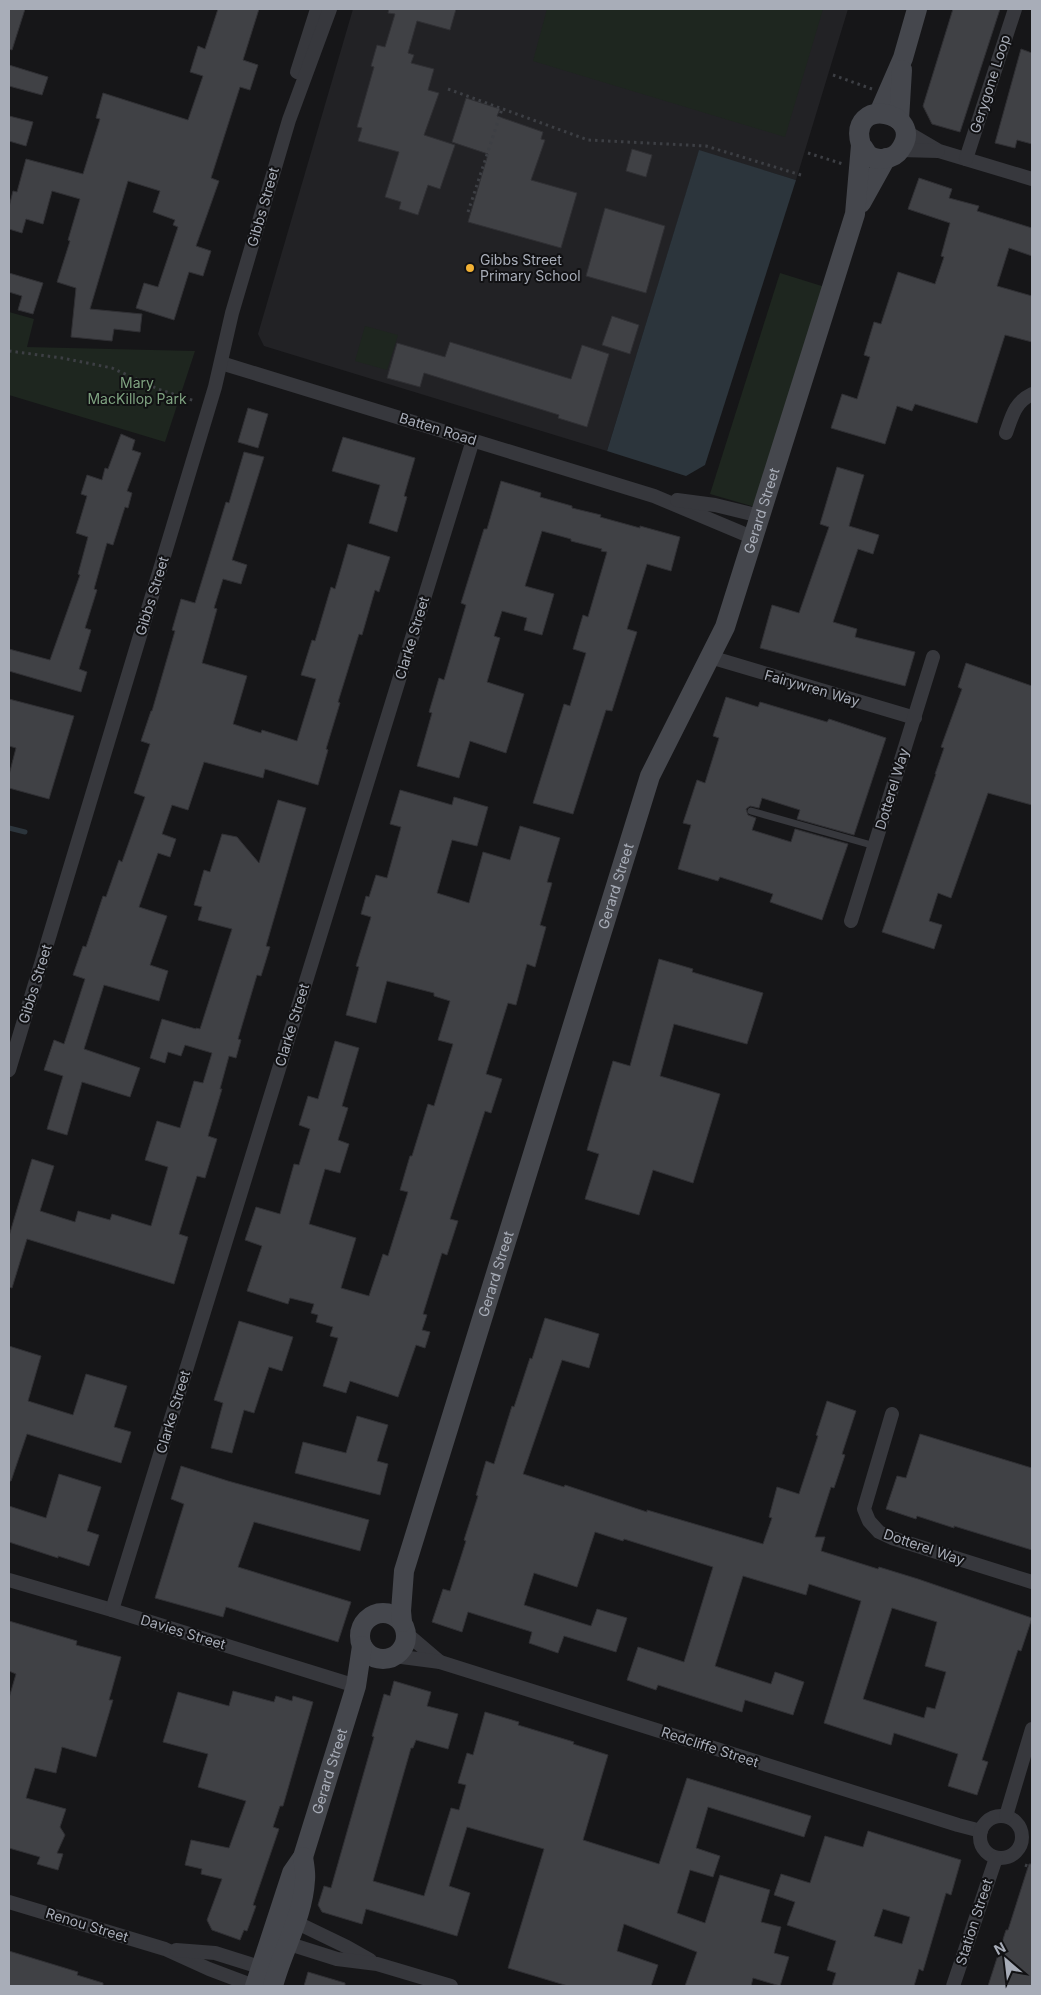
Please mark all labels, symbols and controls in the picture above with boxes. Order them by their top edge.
street label: Gerygone Loop [966,33,1013,135]
street label: Gibbs Street [243,165,282,249]
place label: Gibbs Street Primary School [480,251,581,284]
marker: Gibbs Street Primary School [464,262,476,274]
park label: Mary MacKillop Park [87,374,187,407]
street label: Batten Road [397,409,479,448]
street label: Gerard Street [740,465,783,556]
street label: Gibbs Street [131,554,172,637]
street label: Clarke Street [391,594,432,681]
street label: Fairywren Way [763,666,862,709]
street label: Dotterel Way [871,746,912,832]
street label: Gerard Street [594,841,637,931]
street label: Gibbs Street [14,942,55,1025]
street label: Clarke Street [271,981,312,1068]
street label: Gerard Street [474,1229,517,1319]
street label: Clarke Street [152,1368,193,1455]
street label: Dotterel Way [881,1525,967,1568]
street label: Davies Street [139,1611,228,1653]
street label: Redcliffe Street [659,1723,761,1770]
street label: Gerard Street [308,1726,350,1816]
street label: Station Street [952,1876,996,1967]
street label: Renou Street [44,1904,131,1945]
north arrow [981,1935,1031,1985]
text: N [991,1938,1008,1958]

